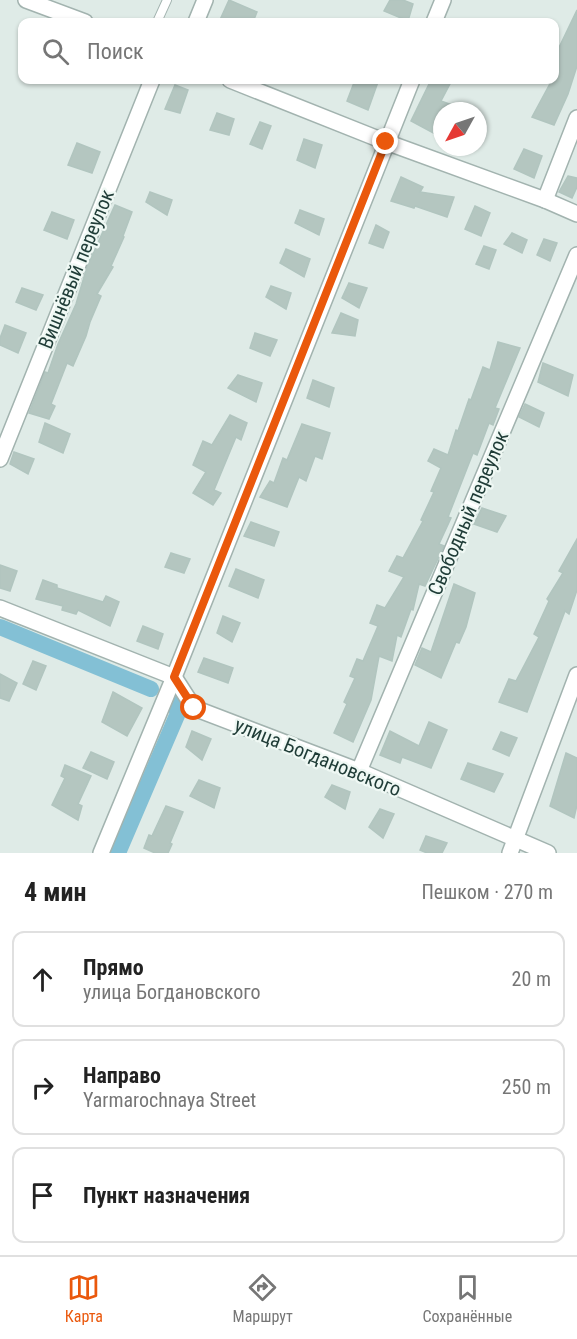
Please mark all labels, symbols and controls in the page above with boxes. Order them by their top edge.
search box [18,18,559,84]
icon: search [39,35,72,68]
text: Поиск [87,39,144,64]
north arrow [433,102,487,156]
route end [372,128,398,154]
street label: Вишнёвый переулок [33,186,119,352]
street label: Свободный переулок [423,427,514,599]
route start [180,694,206,720]
street label: улица Богдановского [231,713,405,801]
text: 4 мин [24,877,86,907]
text: Пешком · 270 m [421,880,553,904]
text: Прямо [83,955,144,980]
icon: ahead [26,963,59,996]
text: 20 m [512,967,551,991]
text: улица Богдановского [83,980,260,1004]
text: Направо [83,1063,161,1088]
icon: right [26,1071,59,1104]
text: 250 m [502,1075,551,1099]
text: Yarmarochnaya Street [83,1088,256,1112]
icon: arrive [26,1179,59,1212]
text: Пункт назначения [83,1183,250,1208]
tab: Карта [65,1271,103,1326]
tab: Маршрут [233,1271,293,1326]
tab: Сохранённые [422,1271,512,1326]

